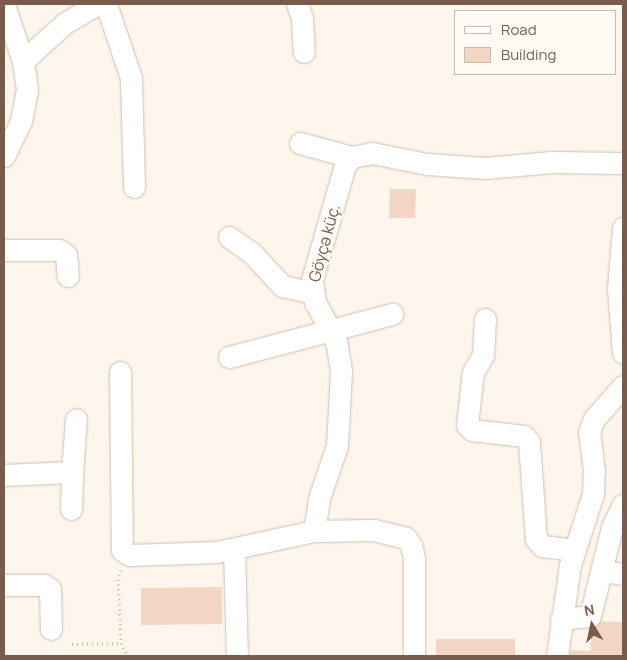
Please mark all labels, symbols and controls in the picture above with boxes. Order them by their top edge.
legend [454,10,617,75]
text: Road [501,19,537,40]
text: Building [501,44,556,65]
street label: Göyçə küç. [304,202,344,284]
north arrow [567,600,617,650]
text: N [583,600,596,620]

